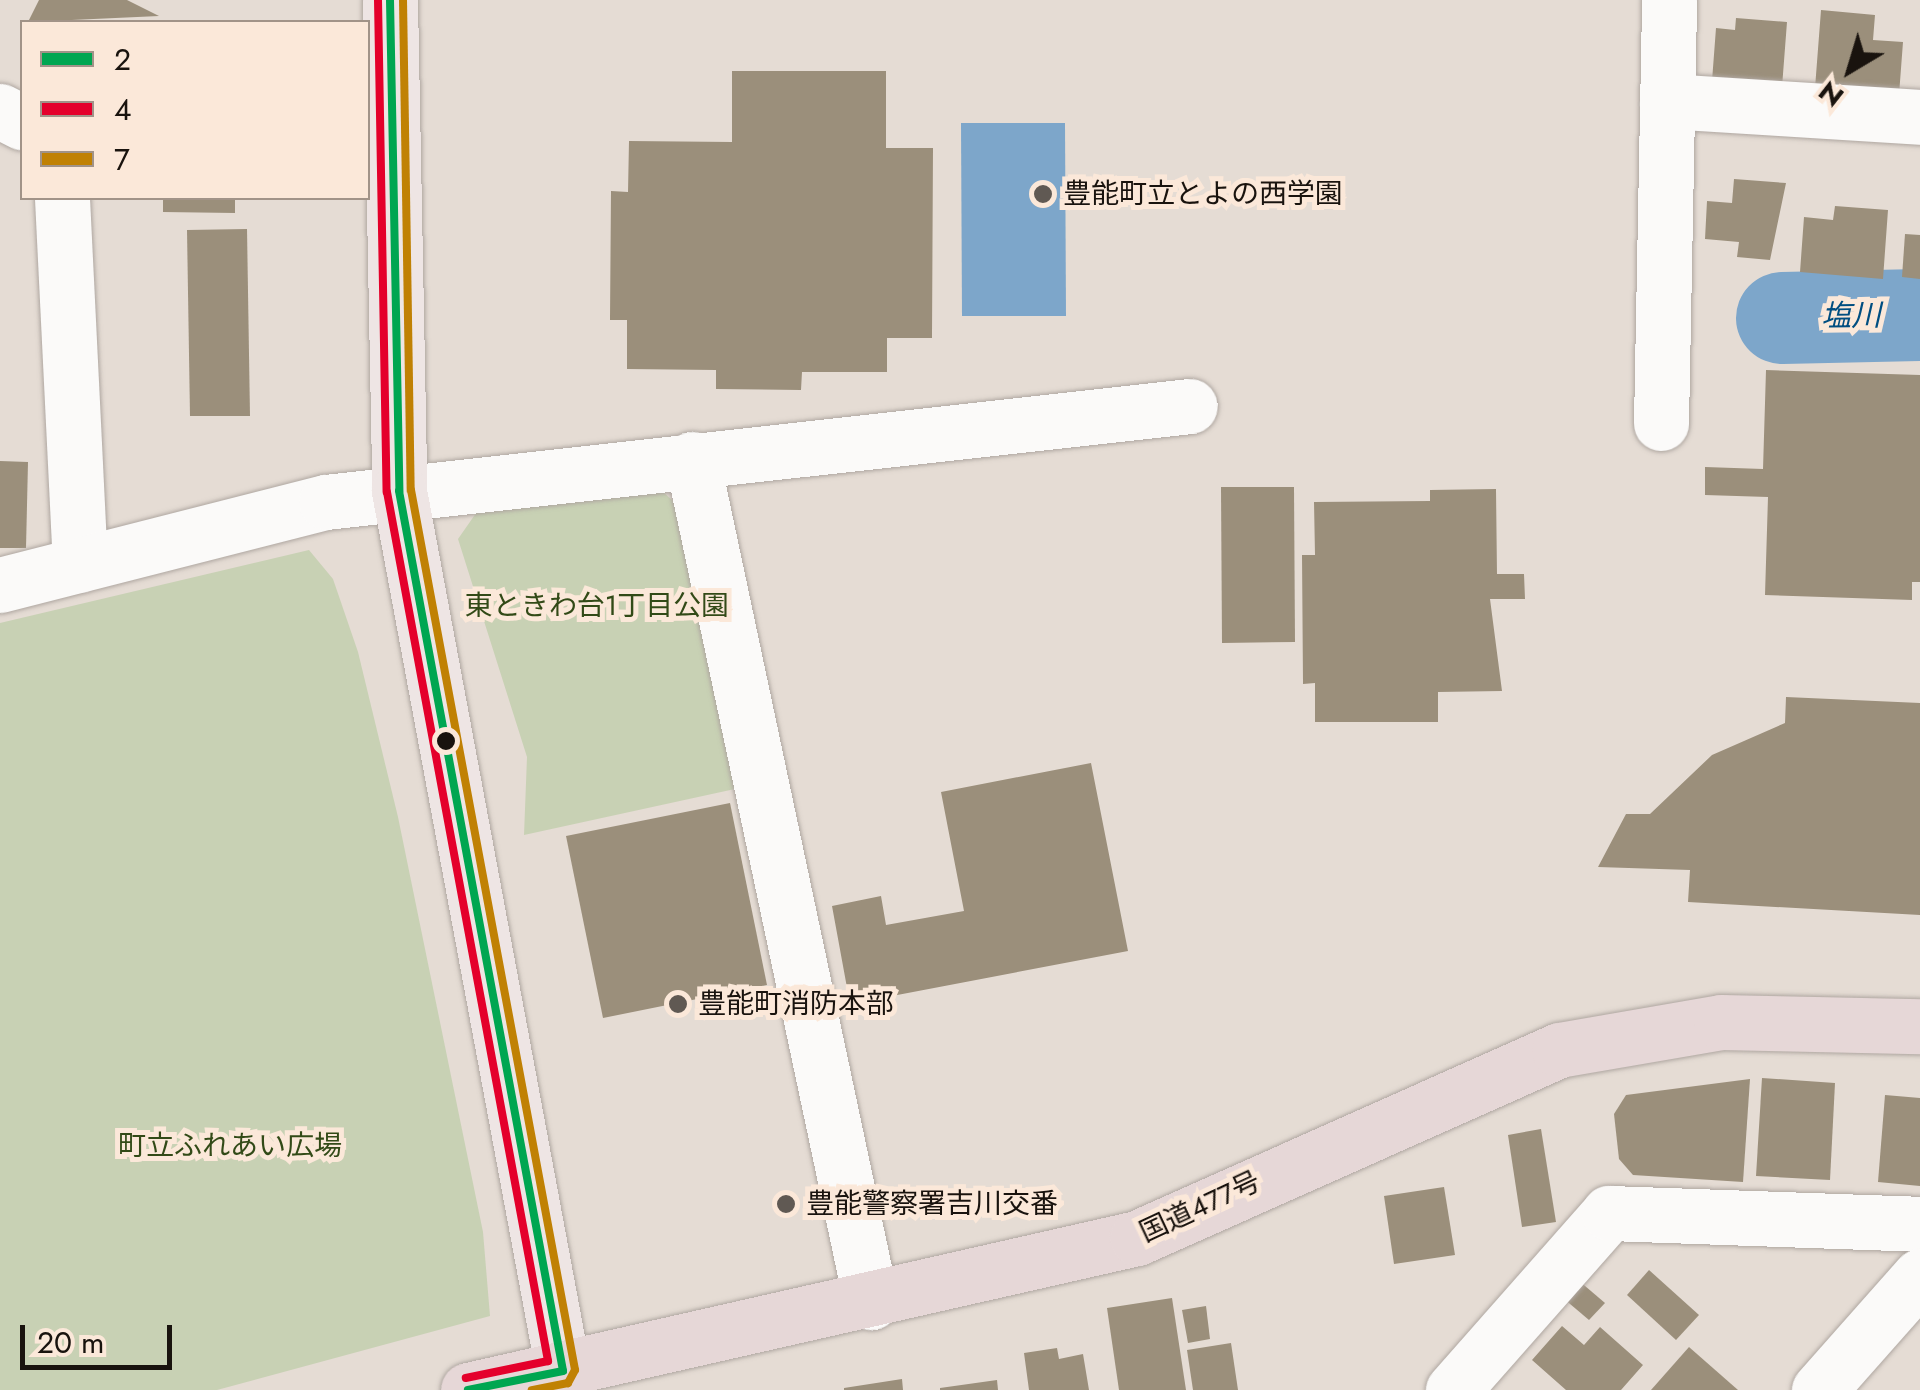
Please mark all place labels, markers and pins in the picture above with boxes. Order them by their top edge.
place label: 豊能町立とよの西学園 [1063,177,1343,211]
marker: 豊能町立とよの西学園 [1032,183,1054,205]
unlabelled marker [436,731,456,751]
place label: 豊能町消防本部 [698,987,894,1021]
marker: 豊能町消防本部 [667,993,689,1015]
place label: 豊能警察署吉川交番 [806,1187,1058,1221]
marker: 豊能警察署吉川交番 [775,1193,797,1215]

